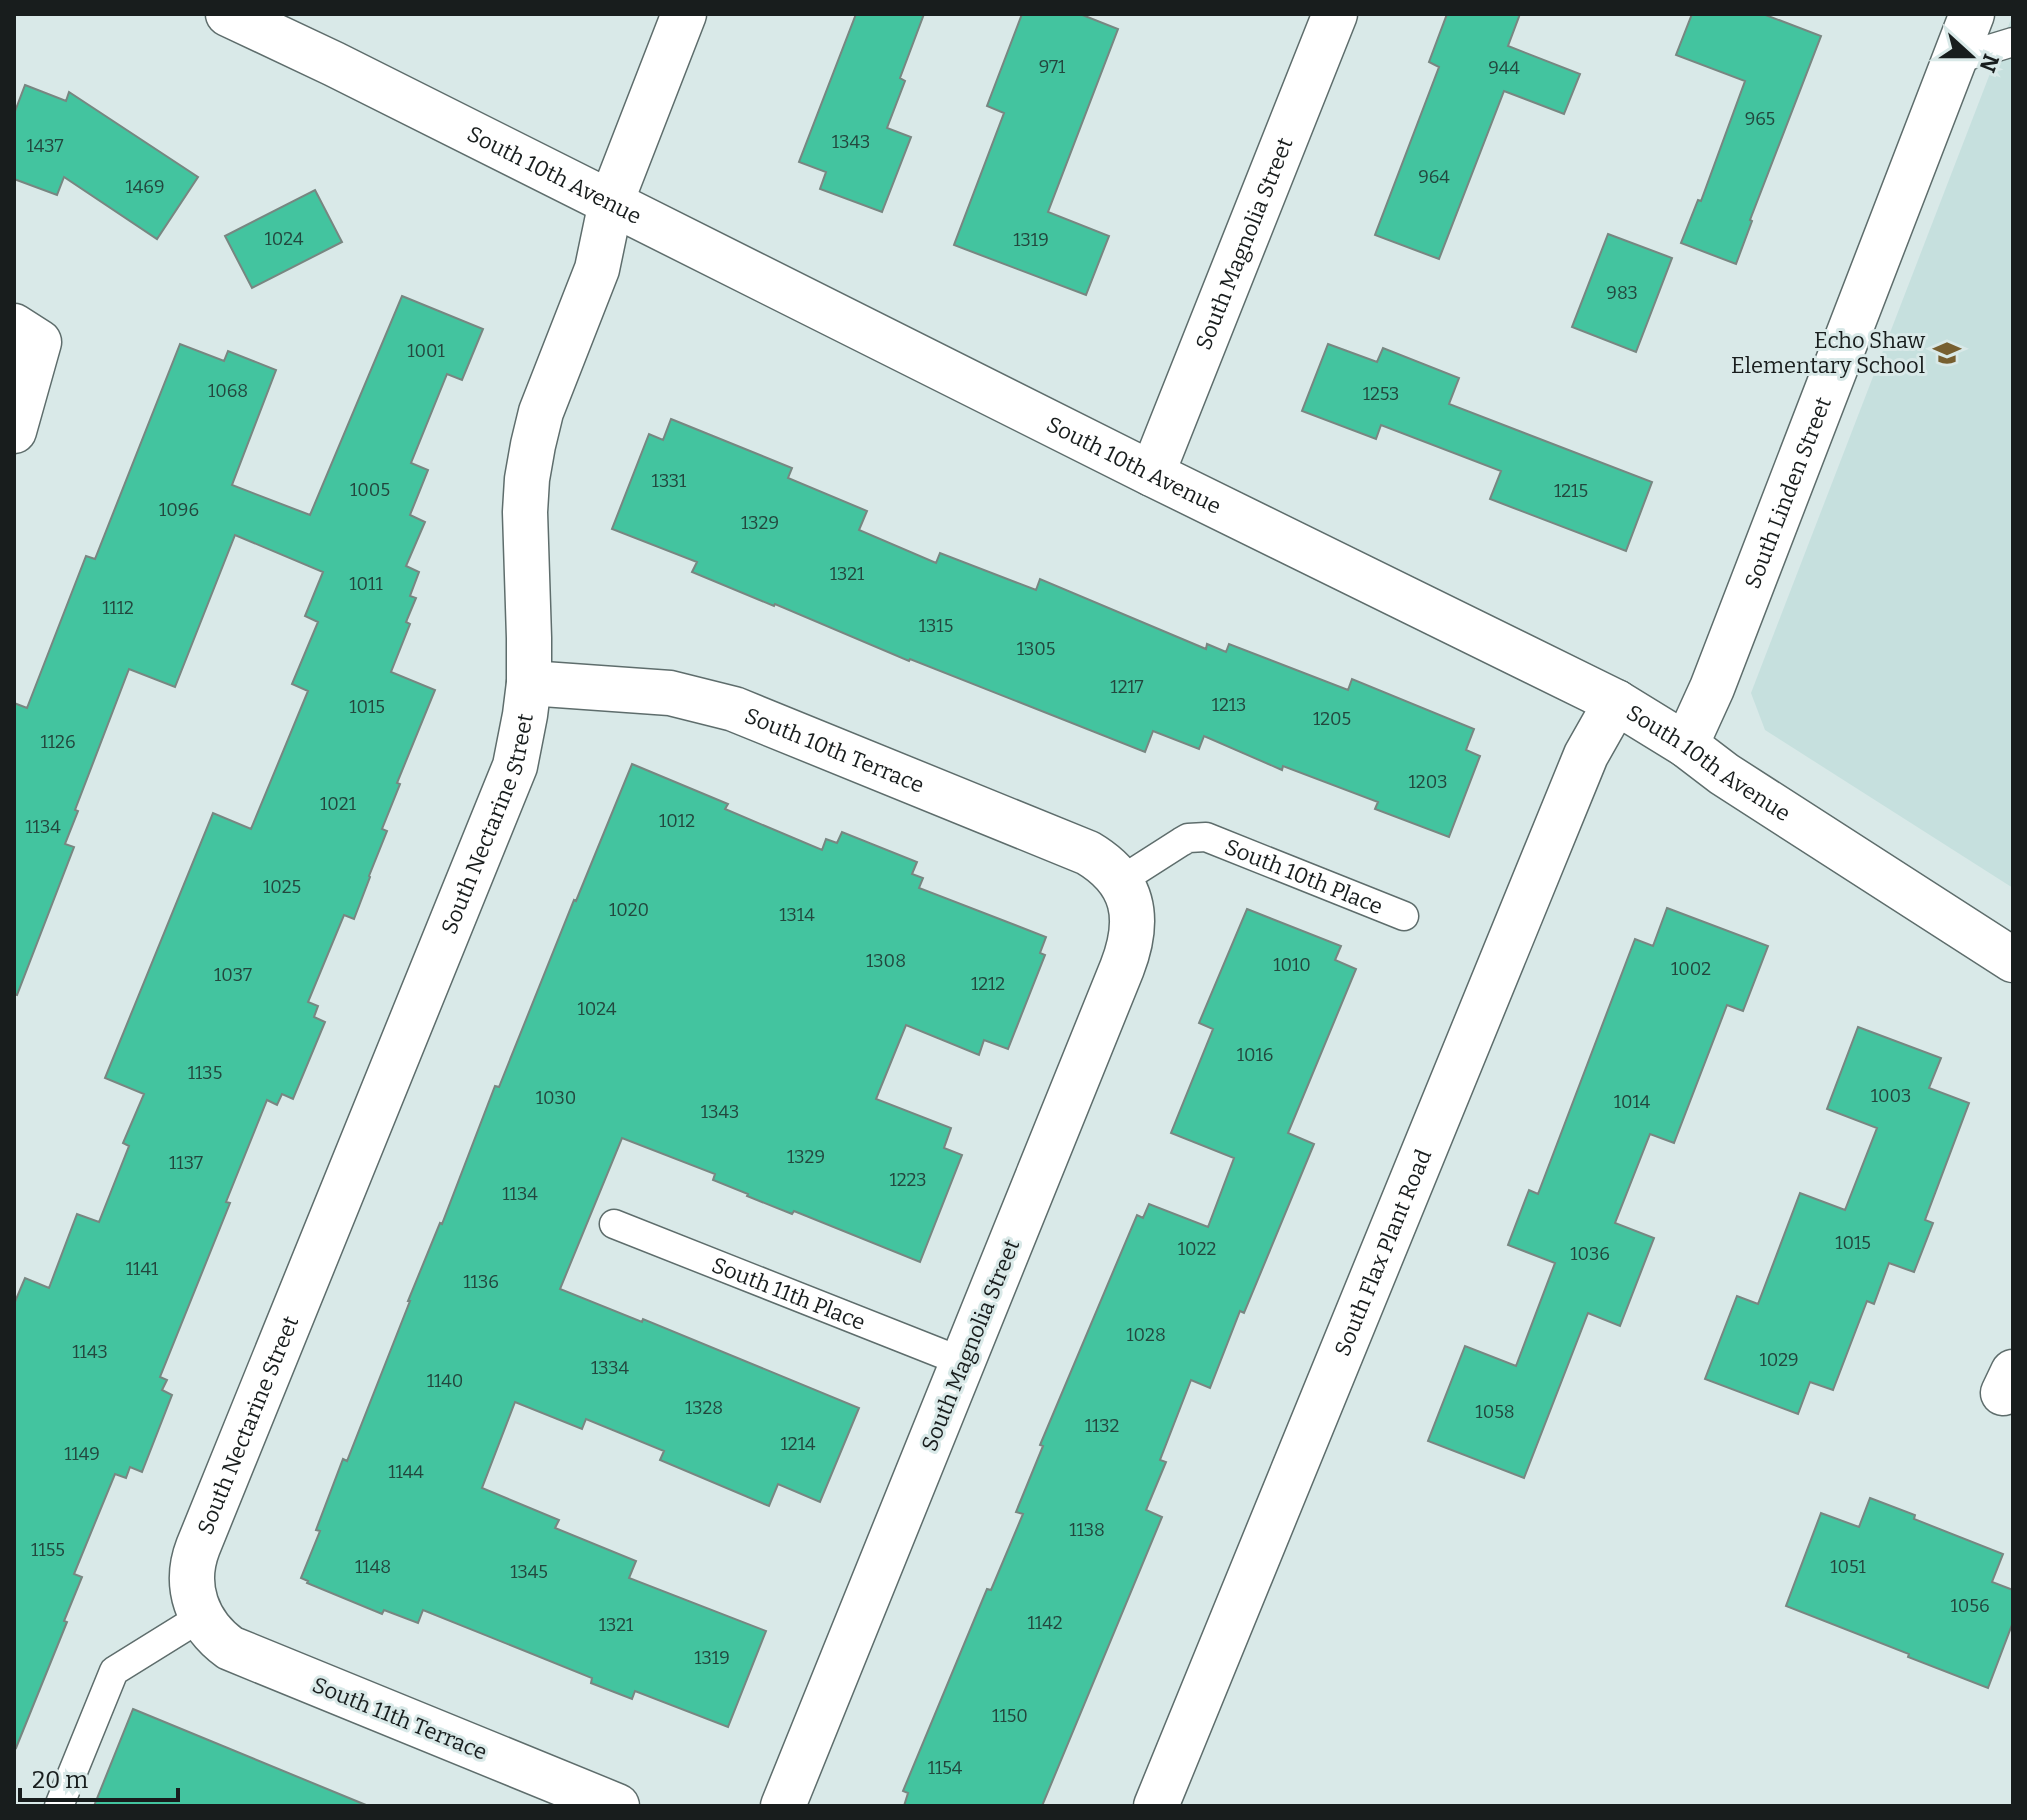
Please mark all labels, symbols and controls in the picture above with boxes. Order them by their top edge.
north arrow [1931,16,2011,96]
text: N [1974,50,2005,76]
house number: 971 [1039,56,1066,78]
house number: 944 [1488,57,1520,79]
house number: 965 [1745,108,1775,130]
street label: South 10th Avenue [463,120,646,230]
house number: 1343 [832,131,870,153]
street label: South Magnolia Street [1190,134,1299,354]
house number: 1437 [26,135,64,157]
house number: 964 [1418,166,1450,188]
house number: 1469 [126,176,164,198]
house number: 1024 [264,228,304,250]
house number: 1319 [1013,229,1049,251]
house number: 983 [1606,282,1638,304]
place label: Echo Shaw Elementary School [1731,327,1925,379]
school or university icon: Echo Shaw Elementary School [1932,338,1962,368]
house number: 1001 [407,340,446,362]
house number: 1068 [208,380,248,402]
house number: 1253 [1363,383,1399,405]
street label: South Linden Street [1739,393,1837,592]
street label: South 10th Avenue [1042,410,1225,520]
house number: 1331 [652,470,687,492]
house number: 1005 [350,479,390,501]
house number: 1215 [1554,480,1588,502]
house number: 1096 [159,499,199,521]
house number: 1329 [741,512,779,534]
house number: 1321 [830,563,865,585]
house number: 1011 [349,573,383,595]
house number: 1112 [102,597,134,619]
house number: 1315 [919,615,953,637]
house number: 1305 [1017,638,1055,660]
house number: 1217 [1110,676,1144,698]
house number: 1213 [1212,694,1246,716]
house number: 1015 [349,696,385,718]
street label: South 10th Avenue [1622,699,1795,827]
street label: South 10th Terrace [741,702,928,799]
house number: 1205 [1313,708,1351,730]
street label: South Nectarine Street [435,711,539,938]
house number: 1126 [41,731,75,753]
house number: 1203 [1409,771,1447,793]
house number: 1021 [320,793,357,815]
house number: 1012 [659,810,695,832]
house number: 1134 [25,816,61,838]
street label: South 10th Place [1221,833,1387,920]
house number: 1025 [263,876,301,898]
house number: 1020 [609,899,649,921]
house number: 1314 [779,904,815,926]
house number: 1308 [866,950,906,972]
house number: 1010 [1273,954,1311,976]
house number: 1002 [1671,958,1711,980]
house number: 1037 [214,964,252,986]
house number: 1212 [971,973,1005,995]
house number: 1024 [577,998,617,1020]
house number: 1016 [1237,1044,1273,1066]
house number: 1135 [188,1062,222,1084]
house number: 1003 [1871,1085,1911,1107]
house number: 1030 [536,1087,576,1109]
house number: 1014 [1614,1091,1651,1113]
house number: 1343 [701,1101,739,1123]
street label: South Flax Plant Road [1329,1145,1437,1360]
house number: 1329 [787,1146,825,1168]
house number: 1137 [169,1152,203,1174]
house number: 1223 [889,1169,927,1191]
house number: 1134 [502,1183,538,1205]
house number: 1015 [1835,1232,1871,1254]
street label: South Magnolia Street [916,1235,1025,1455]
house number: 1022 [1178,1238,1216,1260]
house number: 1036 [1570,1243,1610,1265]
street label: South 11th Place [708,1251,869,1336]
house number: 1141 [126,1258,159,1280]
house number: 1136 [463,1271,499,1293]
street label: South Nectarine Street [192,1312,304,1539]
house number: 1028 [1126,1324,1166,1346]
house number: 1143 [72,1341,108,1363]
house number: 1029 [1759,1349,1799,1371]
house number: 1334 [591,1357,629,1379]
house number: 1140 [427,1370,463,1392]
house number: 1328 [685,1397,723,1419]
house number: 1058 [1475,1401,1515,1423]
house number: 1132 [1085,1415,1119,1437]
house number: 1214 [781,1433,816,1455]
house number: 1149 [64,1443,100,1465]
house number: 1144 [388,1461,424,1483]
house number: 1138 [1069,1519,1105,1541]
house number: 1155 [31,1539,65,1561]
house number: 1148 [355,1556,391,1578]
house number: 1051 [1830,1556,1866,1578]
house number: 1345 [510,1561,548,1583]
house number: 1056 [1950,1595,1990,1617]
house number: 1142 [1028,1612,1062,1634]
house number: 1321 [599,1614,634,1636]
house number: 1319 [694,1647,730,1669]
street label: South 11th Terrace [309,1671,491,1766]
house number: 1150 [992,1705,1028,1727]
scale bar [20,1752,178,1802]
house number: 1154 [928,1757,963,1779]
text: 20 m [32,1766,88,1794]

